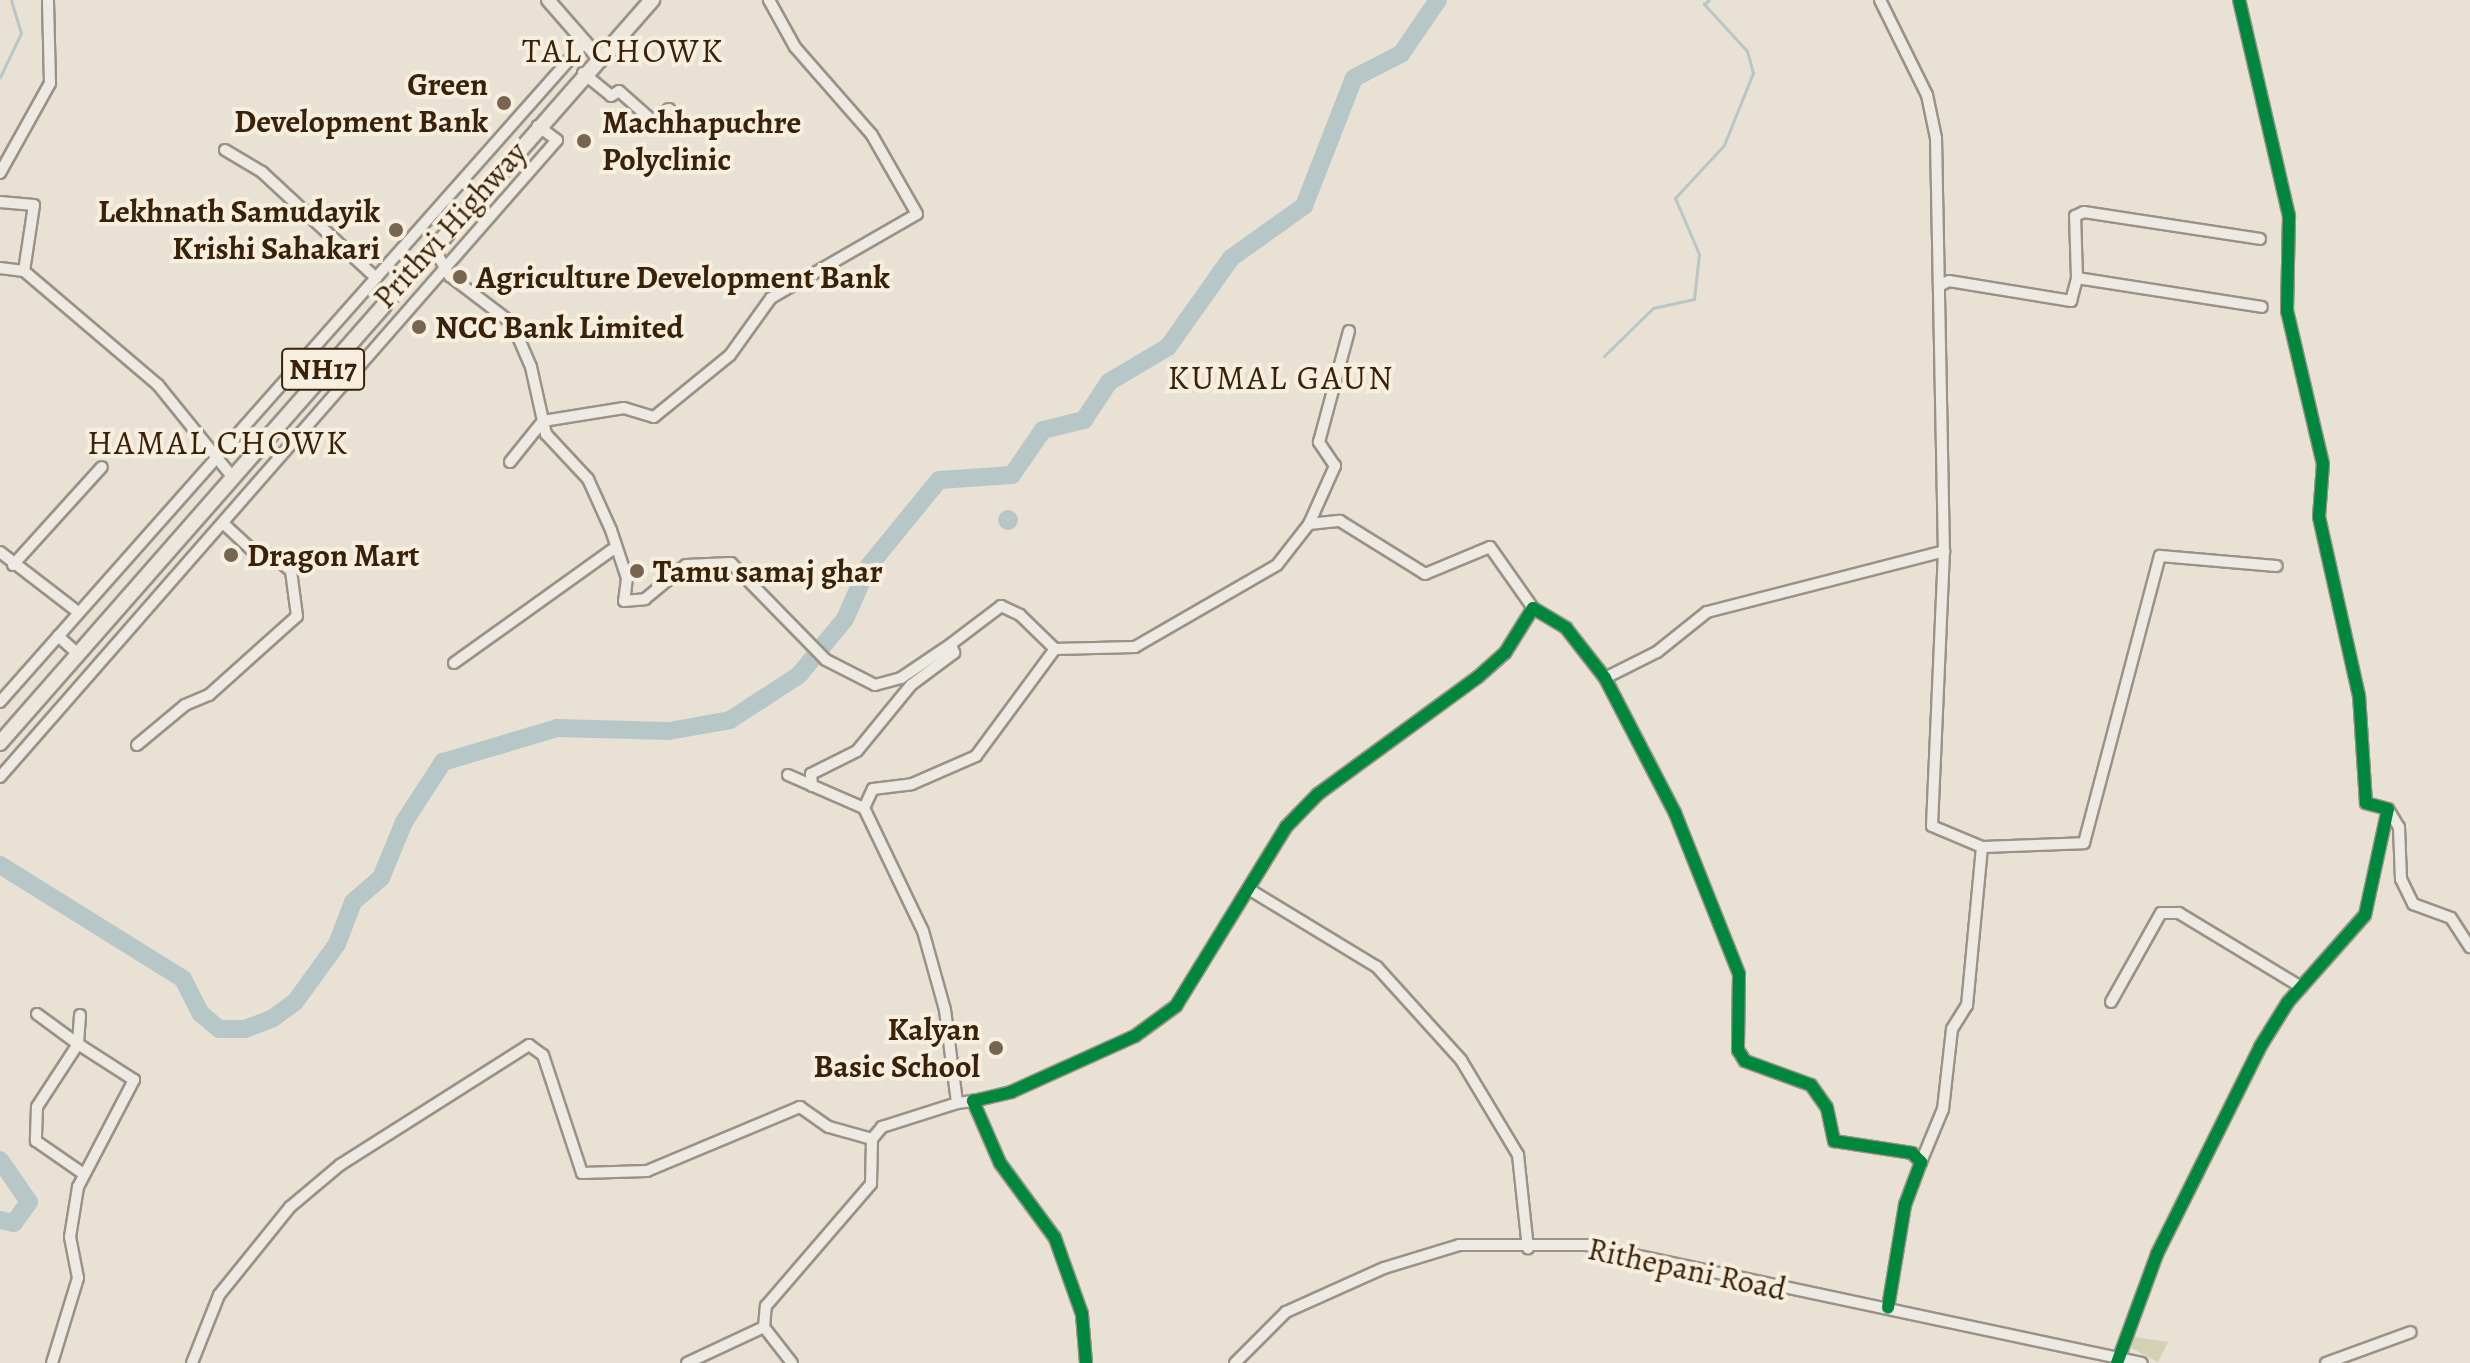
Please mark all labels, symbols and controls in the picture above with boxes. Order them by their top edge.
district label: TAL CHOWK [522,31,724,71]
place label: Green Development Bank [234,66,488,141]
marker: Green Development Bank [495,94,513,112]
place label: Machhapuchre Polyclinic [602,104,801,179]
marker: Machhapuchre Polyclinic [573,130,595,152]
street label: Prithvi Highway [365,134,535,316]
place label: Lekhnath Samudayik Krishi Sahakari [98,193,380,268]
marker: Lekhnath Samudayik Krishi Sahakari [387,221,405,239]
place label: Agriculture Development Bank [476,258,890,296]
marker: Agriculture Development Bank [451,268,469,286]
place label: NCC Bank Limited [435,308,684,346]
marker: NCC Bank Limited [410,318,428,336]
road number: NH17 [281,343,365,395]
district label: KUMAL GAUN [1168,358,1394,398]
district label: HAMAL CHOWK [87,423,349,463]
place label: Dragon Mart [247,536,419,574]
marker: Dragon Mart [222,546,240,564]
place label: Tamu samaj ghar [653,552,883,590]
marker: Tamu samaj ghar [628,562,646,580]
place label: Kalyan Basic School [814,1011,980,1086]
marker: Kalyan Basic School [987,1039,1005,1057]
street label: Rithepani Road [1584,1229,1790,1309]

